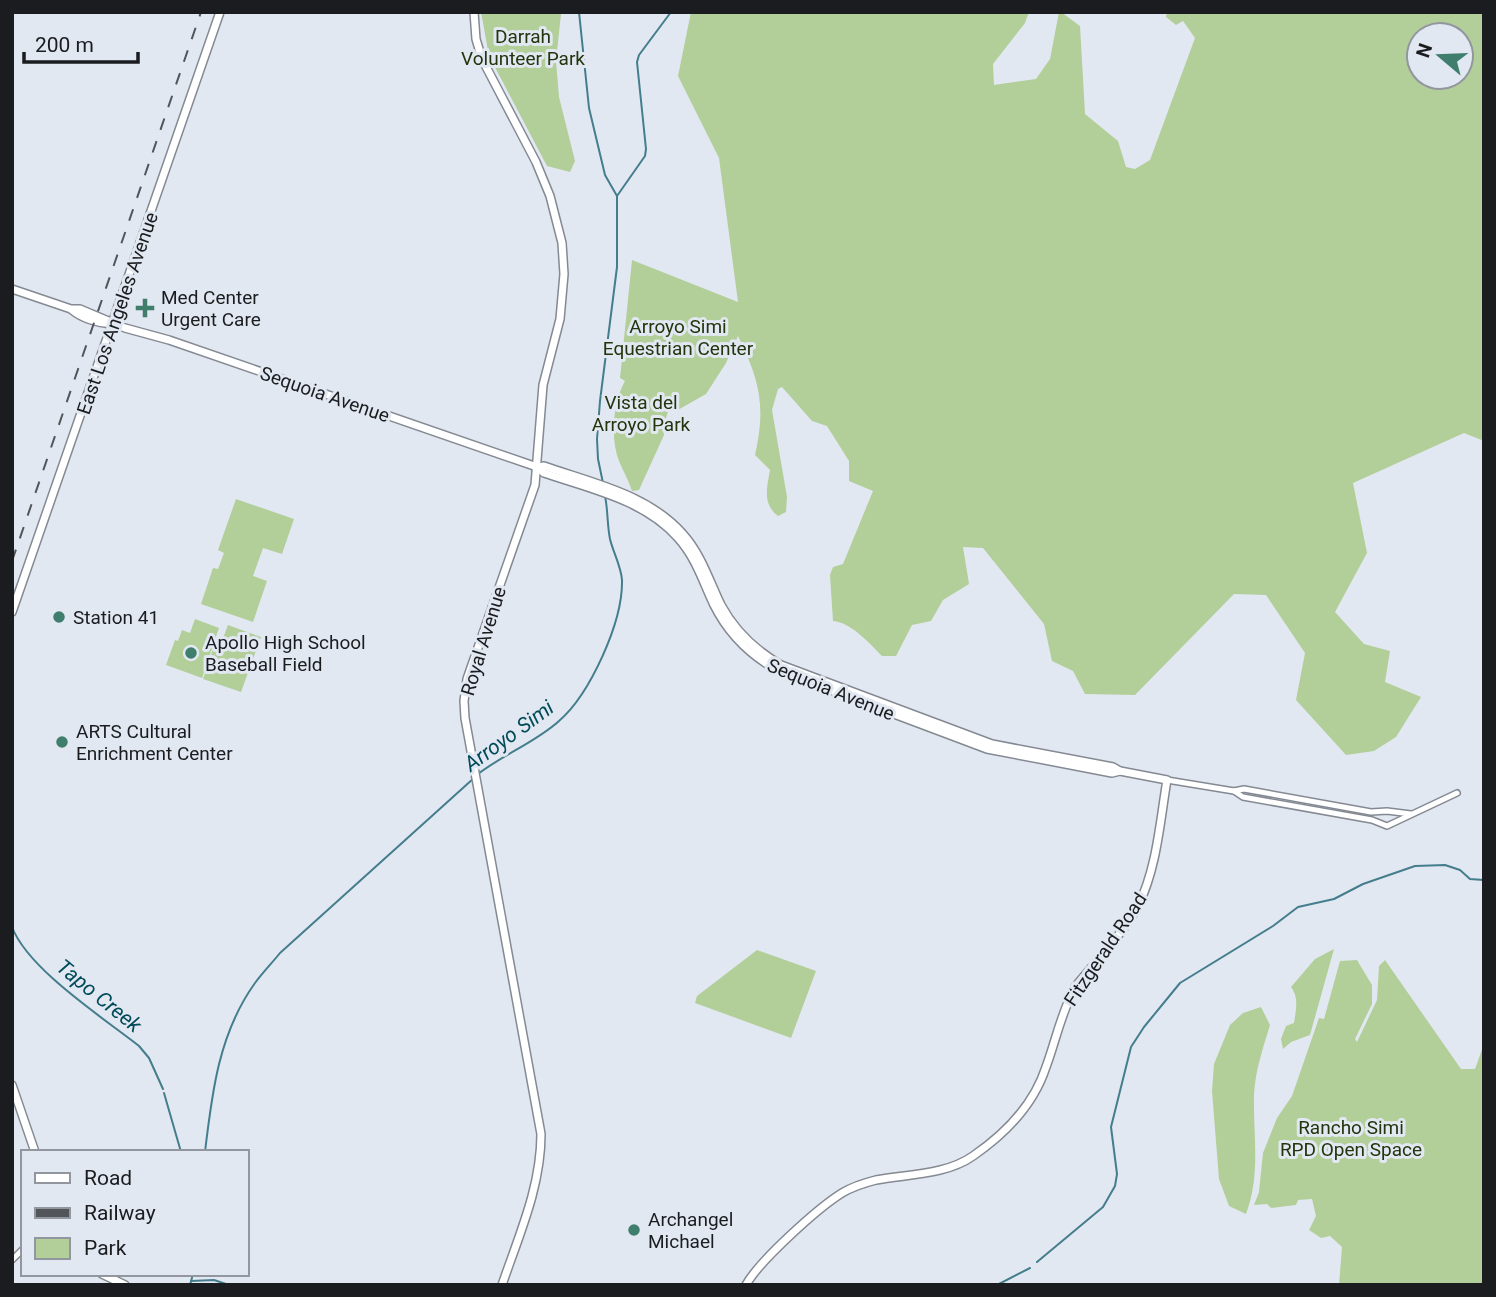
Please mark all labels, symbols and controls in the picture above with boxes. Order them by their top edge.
scale bar [24,21,138,65]
north arrow [1405,21,1475,91]
park label: Darrah Volunteer Park [461,25,585,70]
text: 200 m [35,33,94,57]
text: N [1411,41,1437,61]
street label: East Los Angeles Avenue [72,209,163,417]
place label: Med Center Urgent Care [161,286,261,331]
marker: Med Center Urgent Care [135,298,155,318]
park label: Arroyo Simi Equestrian Center [603,315,754,360]
street label: Sequoia Avenue [257,362,393,427]
park label: Vista del Arroyo Park [592,391,691,436]
street label: Royal Avenue [456,584,511,699]
place label: Station 41 [73,606,159,629]
marker: Station 41 [51,609,67,625]
place label: Apollo High School Baseball Field [205,631,366,676]
marker: Apollo High School Baseball Field [183,645,199,661]
street label: Sequoia Avenue [764,653,898,725]
water label: Arroyo Simi [459,696,558,777]
place label: ARTS Cultural Enrichment Center [76,720,233,765]
marker: ARTS Cultural Enrichment Center [54,734,70,750]
street label: Fitzgerald Road [1059,888,1152,1010]
water label: Tapo Creek [52,955,147,1038]
park label: Rancho Simi RPD Open Space [1280,1116,1422,1161]
legend [21,1150,248,1276]
text: Road [84,1166,132,1190]
text: Railway [84,1201,156,1225]
place label: Archangel Michael [648,1208,733,1253]
marker: Archangel Michael [626,1222,642,1238]
text: Park [84,1236,127,1260]

